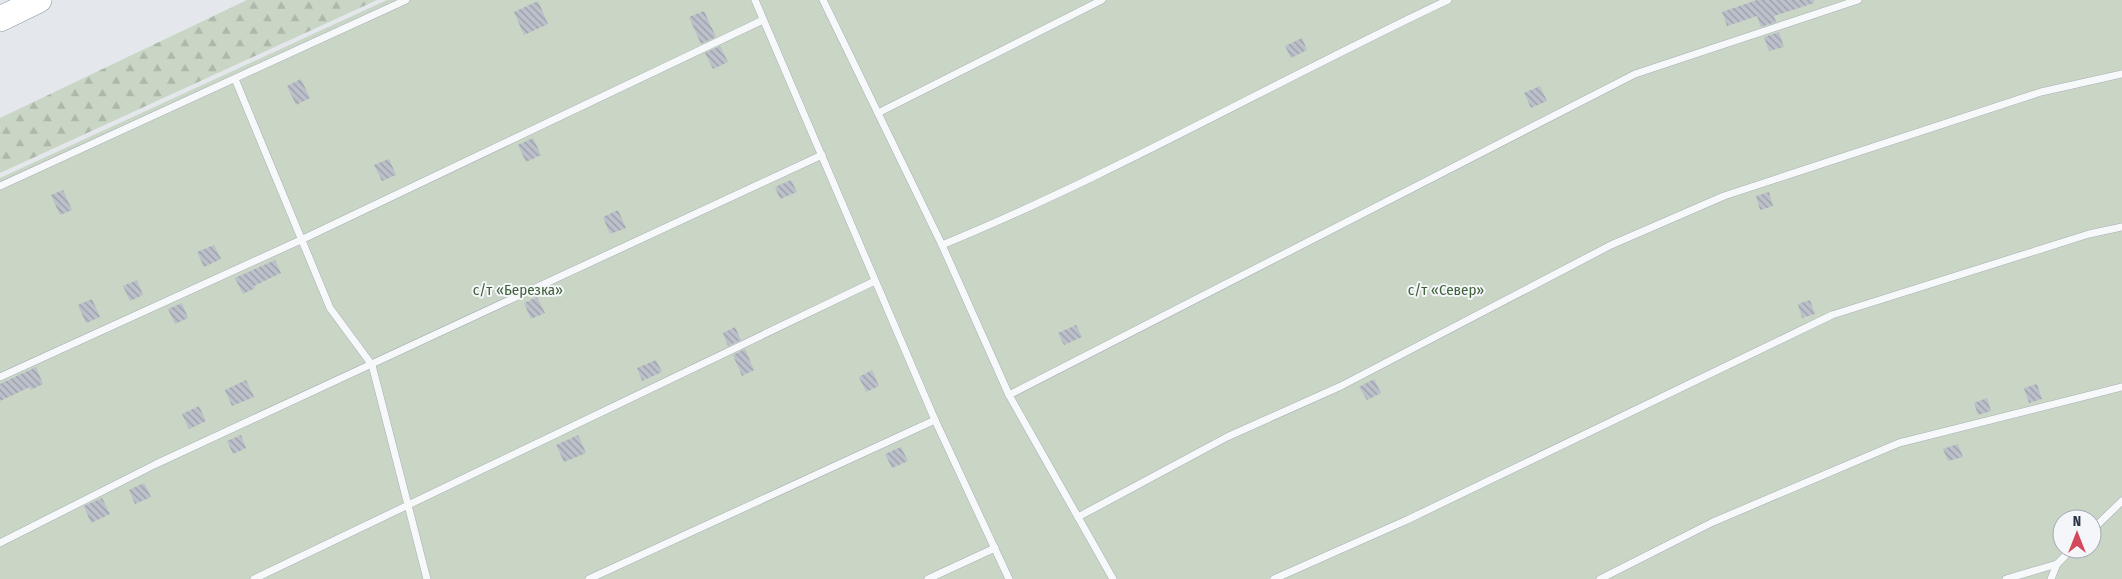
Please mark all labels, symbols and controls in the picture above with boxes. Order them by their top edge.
park label: с/т «Березка» [473,281,563,299]
park label: с/т «Север» [1408,281,1484,299]
north arrow [2052,509,2102,559]
text: N [2073,513,2081,530]

